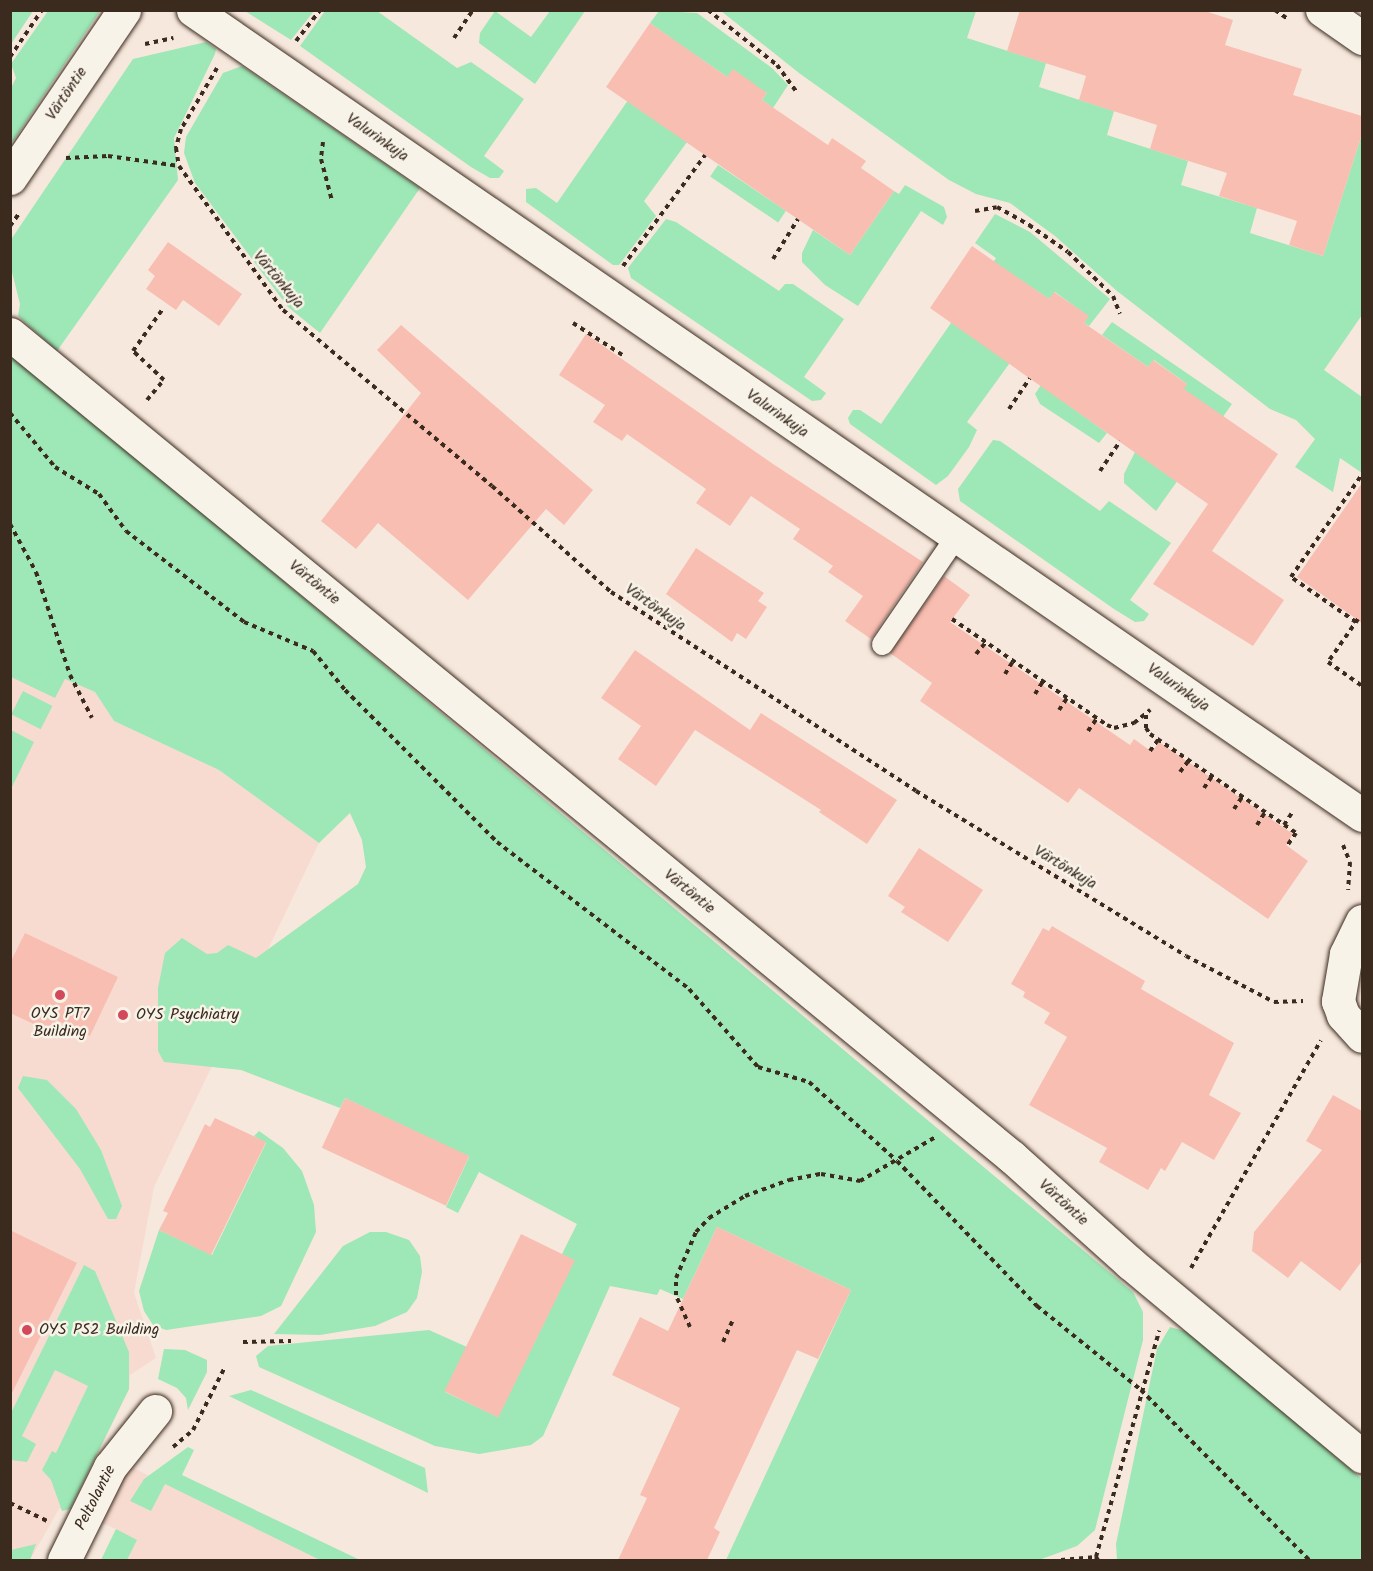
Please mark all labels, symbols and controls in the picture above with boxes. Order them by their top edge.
street label: Värtöntie [42,64,92,124]
street label: Valurinkuja [342,109,412,167]
street label: Värtönkuja [248,247,308,313]
street label: Valurinkuja [742,385,812,443]
street label: Värtöntie [284,556,344,610]
street label: Värtönkuja [621,580,689,636]
street label: Valurinkuja [1143,659,1213,717]
street label: Värtönkuja [1030,842,1100,894]
street label: Värtöntie [659,865,719,919]
marker: OYS PT7 Building [53,988,67,1002]
place label: OYS PT7 Building [31,1004,89,1042]
place label: OYS Psychiatry [136,1005,239,1025]
marker: OYS Psychiatry [114,1006,132,1024]
street label: Värtöntie [1034,1176,1092,1230]
place label: OYS PS2 Building [39,1320,159,1340]
marker: OYS PS2 Building [20,1323,34,1337]
street label: Peltolantie [71,1462,121,1534]

